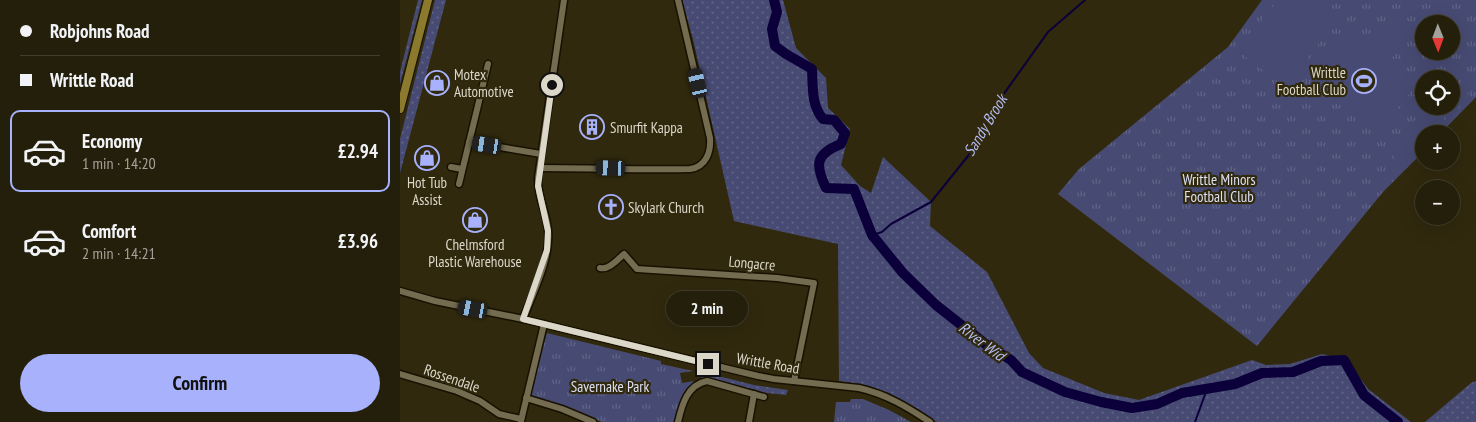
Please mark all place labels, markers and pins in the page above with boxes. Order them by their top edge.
place label: Writtle Football Club [1277,63,1346,99]
place label: Motex Automotive [454,65,514,101]
sports icon: Writtle Football Club [1351,68,1377,94]
shop icon: Motex Automotive [424,70,450,96]
building icon: Smurfit Kappa [579,114,605,140]
place label: Smurfit Kappa [610,118,683,137]
shop icon: Hot Tub Assist [414,145,440,171]
place label: Hot Tub Assist [407,173,447,209]
church icon: Skylark Church [598,194,624,220]
place label: Skylark Church [628,198,704,217]
shop icon: Chelmsford Plastic Warehouse [462,207,488,233]
place label: Chelmsford Plastic Warehouse [428,235,522,271]

